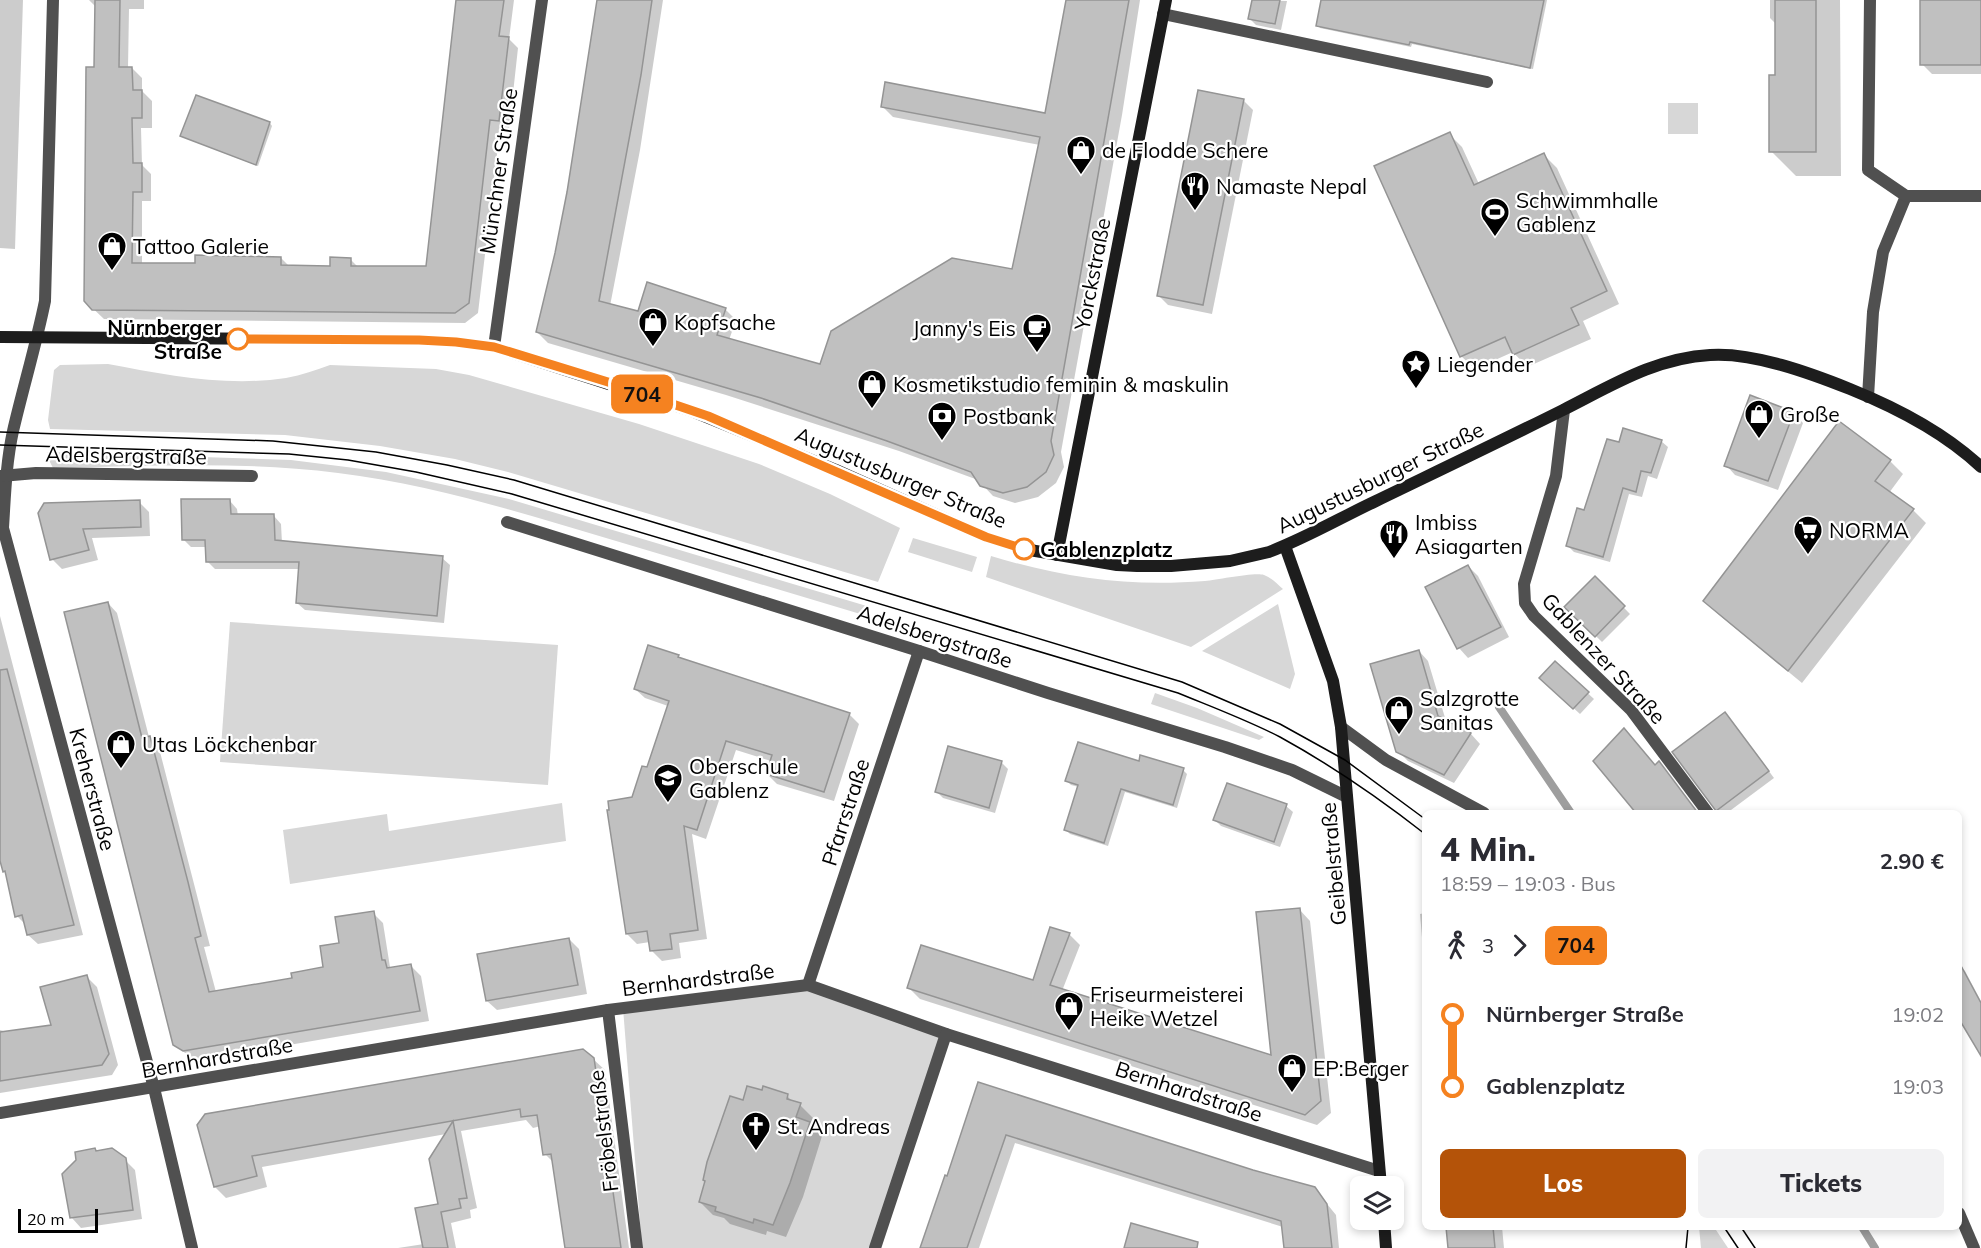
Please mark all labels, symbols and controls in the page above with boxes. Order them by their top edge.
street label: Münchner Straße [473,86,523,256]
shop icon: de Flodde Schere [1065,134,1097,176]
place label: de Flodde Schere [1102,137,1269,163]
restaurant icon: Namaste Nepal [1179,170,1211,212]
place label: Namaste Nepal [1216,173,1367,199]
place label: Schwimmhalle Gablenz [1516,187,1658,237]
sports icon: Schwimmhalle Gablenz [1479,196,1511,238]
street label: Yorckstraße [1068,216,1116,333]
shop icon: Tattoo Galerie [96,230,128,272]
place label: Tattoo Galerie [133,233,269,259]
shop icon: Kopfsache [637,306,669,348]
place label: Kopfsache [674,309,776,335]
cafe icon: Janny's Eis [1021,312,1053,354]
place label: Nürnberger Straße [107,314,223,364]
place label: Janny's Eis [913,315,1016,341]
marker: Nürnberger Straße [227,328,249,350]
place icon: Liegender [1400,348,1432,390]
place label: Liegender [1437,351,1533,377]
shop icon: Kosmetikstudio feminin & maskulin [856,368,888,410]
place label: Kosmetikstudio feminin & maskulin [893,371,1229,397]
line badge: 704 [608,374,676,414]
text: 704 [623,381,661,407]
shop icon: Große [1743,398,1775,440]
bank icon: Postbank [926,400,958,442]
place label: Große [1780,401,1840,427]
place label: Postbank [963,403,1054,429]
street label: Augustusburger Straße [1272,416,1488,538]
street label: Augustusburger Straße [791,421,1011,533]
street label: Adelsbergstraße [45,441,207,469]
place label: Imbiss Asiagarten [1415,509,1523,559]
supermarket icon: NORMA [1792,514,1824,556]
place label: NORMA [1829,517,1909,543]
restaurant icon: Imbiss Asiagarten [1378,518,1410,560]
place label: Gablenzplatz [1040,536,1173,562]
marker: Gablenzplatz [1013,538,1035,560]
street label: Gablenzer Straße [1537,587,1671,729]
street label: Adelsbergstraße [854,599,1016,673]
place label: Salzgrotte Sanitas [1420,685,1519,735]
shop icon: Salzgrotte Sanitas [1383,694,1415,736]
street label: Kreherstraße [64,725,122,853]
shop icon: Utas Löckchenbar [105,728,137,770]
place label: Utas Löckchenbar [142,731,317,757]
place label: Oberschule Gablenz [689,753,798,803]
street label: Pfarrstraße [815,755,875,869]
school or university icon: Oberschule Gablenz [652,762,684,804]
street label: Geibelstraße [1315,801,1351,927]
text: 4 Min. [1440,828,1536,869]
text: 2.90 € [1880,847,1944,875]
text: 18:59 – 19:03 · Bus [1440,871,1616,896]
icon: walk [1440,929,1473,962]
icon: forward [1503,929,1536,962]
text: 704 [1557,932,1595,958]
text: 3 [1482,933,1494,958]
street label: Bernhardstraße [620,957,776,1001]
place label: Friseurmeisterei Heike Wetzel [1090,981,1244,1031]
shop icon: Friseurmeisterei Heike Wetzel [1053,990,1085,1032]
text: Nürnberger Straße [1486,1000,1684,1028]
text: 19:02 [1891,1002,1944,1027]
street label: Bernhardstraße [139,1031,295,1083]
shop icon: EP:Berger [1276,1052,1308,1094]
street label: Bernhardstraße [1112,1055,1266,1127]
place label: EP:Berger [1313,1055,1409,1081]
street label: Fröbelstraße [583,1069,623,1193]
text: Gablenzplatz [1486,1072,1625,1100]
text: 19:03 [1891,1074,1944,1099]
church icon: St. Andreas [740,1110,772,1152]
place label: St. Andreas [777,1113,890,1139]
button: Los [1440,1149,1686,1218]
button: Tickets [1698,1149,1944,1218]
map controls [1350,1176,1404,1230]
button: layers [1350,1176,1404,1230]
scale bar [18,1206,98,1234]
text: 20 m [27,1209,64,1229]

